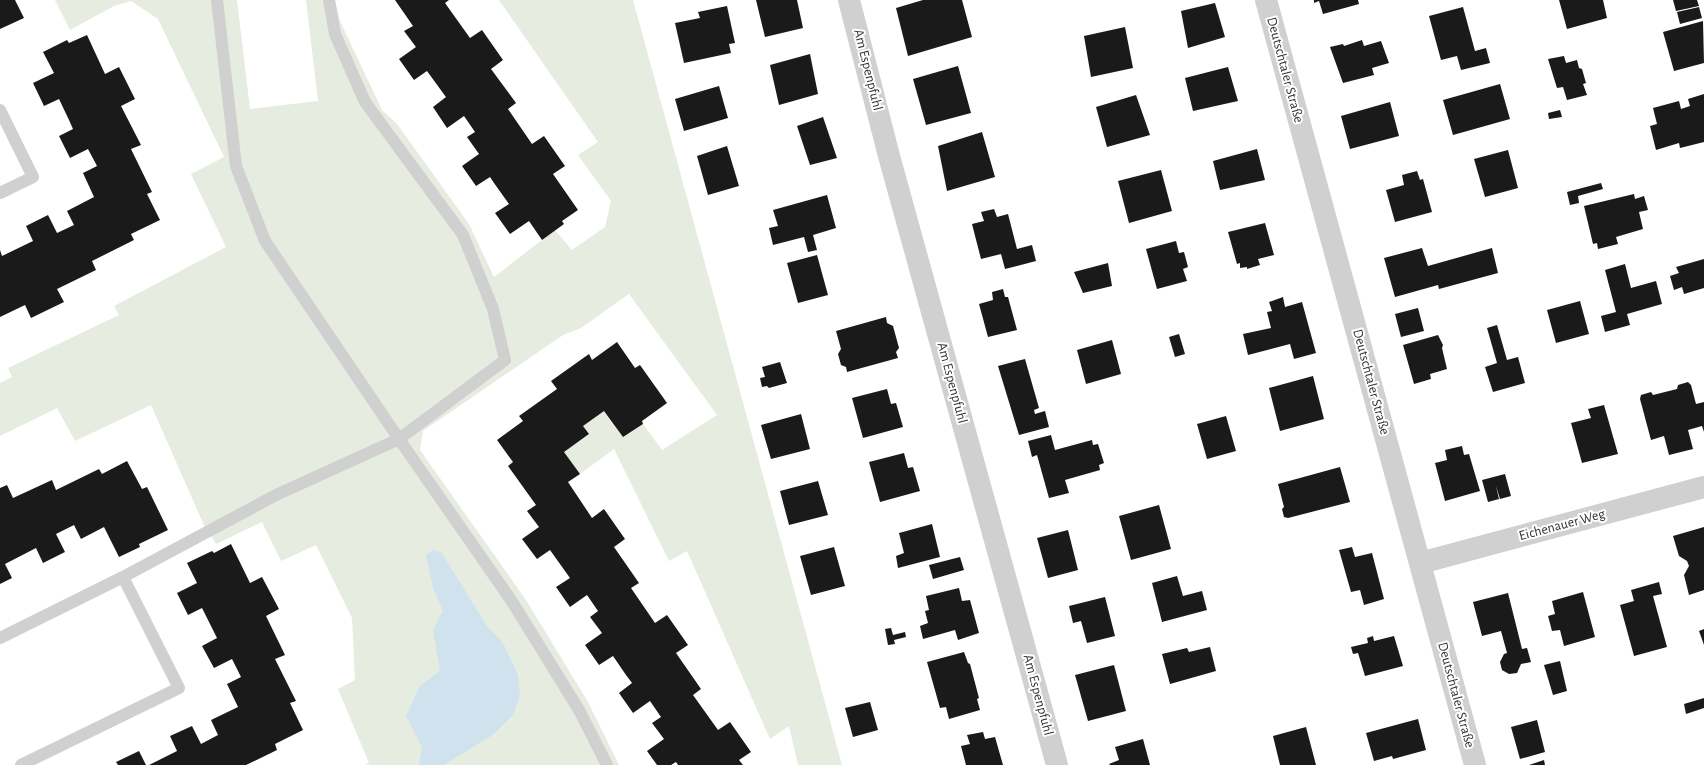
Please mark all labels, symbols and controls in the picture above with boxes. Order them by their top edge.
street label: Deutschtaler Straße [1264,16,1306,124]
street label: Am Espenpfuhl [851,28,885,112]
street label: Deutschtaler Straße [1350,328,1392,436]
street label: Am Espenpfuhl [934,341,970,425]
street label: Eichenauer Weg [1517,507,1607,543]
street label: Deutschtaler Straße [1435,641,1477,749]
street label: Am Espenpfuhl [1020,653,1056,737]

